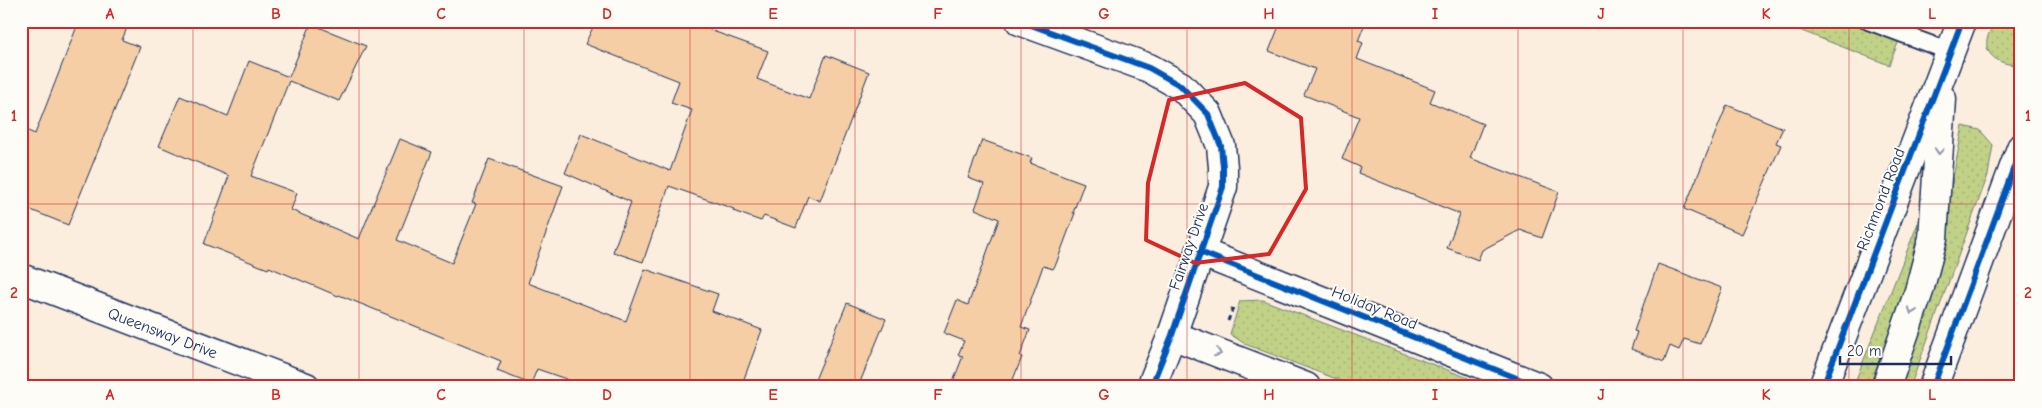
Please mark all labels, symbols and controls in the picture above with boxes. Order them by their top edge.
text: A [106,5,115,23]
text: B [271,5,281,23]
text: C [436,5,446,23]
text: D [602,5,612,23]
text: E [768,5,778,23]
text: F [933,5,943,23]
text: G [1098,5,1110,23]
text: H [1263,5,1275,23]
text: I [1432,5,1438,23]
text: J [1597,5,1605,23]
text: K [1761,5,1771,23]
text: L [1928,5,1936,23]
text: 1 [11,107,17,125]
text: 1 [2025,107,2031,125]
street label: Richmond Road [1853,146,1909,253]
one-way arrow [1933,148,1944,156]
street label: Fairway Drive [1166,200,1212,292]
street label: Holiday Road [1329,283,1420,333]
text: 2 [10,284,18,302]
text: 2 [2024,284,2032,302]
street label: Queensway Drive [105,304,220,362]
one-way arrow [1908,306,1918,315]
scale bar [1840,333,1951,365]
text: 20 m [1847,342,1881,360]
one-way arrow [1213,346,1222,357]
text: A [106,386,115,404]
text: B [271,386,281,404]
text: C [436,386,446,404]
text: D [602,386,612,404]
text: E [768,386,778,404]
text: F [933,386,943,404]
text: G [1098,386,1110,404]
text: H [1263,386,1275,404]
text: I [1432,386,1438,404]
text: J [1597,386,1605,404]
text: K [1761,386,1771,404]
text: L [1928,386,1936,404]

